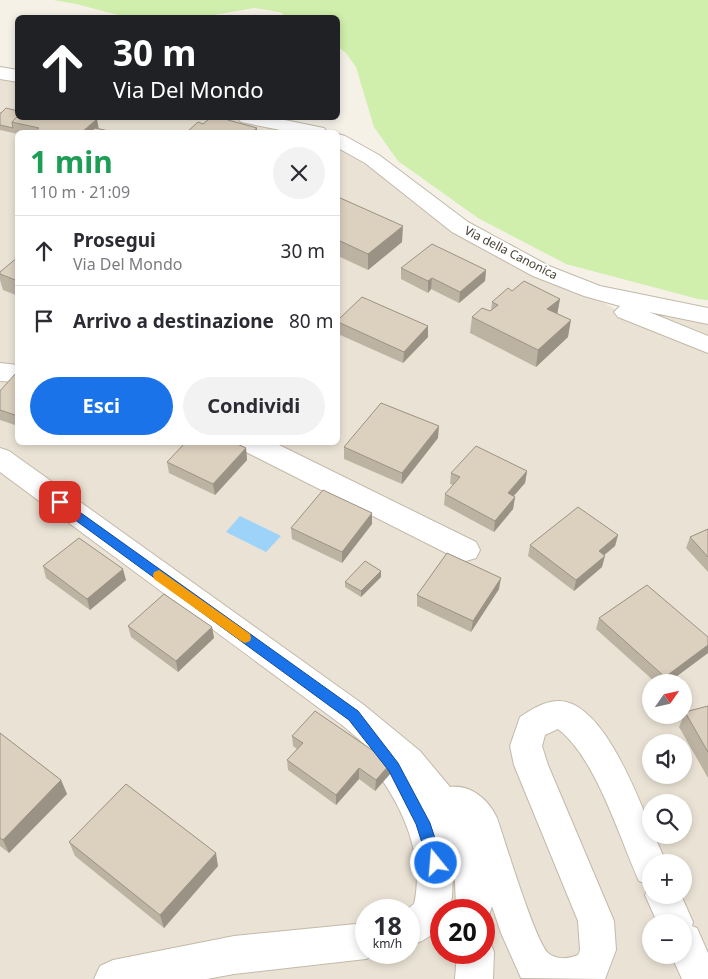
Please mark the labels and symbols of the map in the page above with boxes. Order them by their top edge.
street label: Via della Canonica [462,222,561,283]
pin [39,481,81,523]
north arrow [642,674,692,724]
position arrow [409,836,461,888]
speed limit sign: 20 [430,899,495,964]

